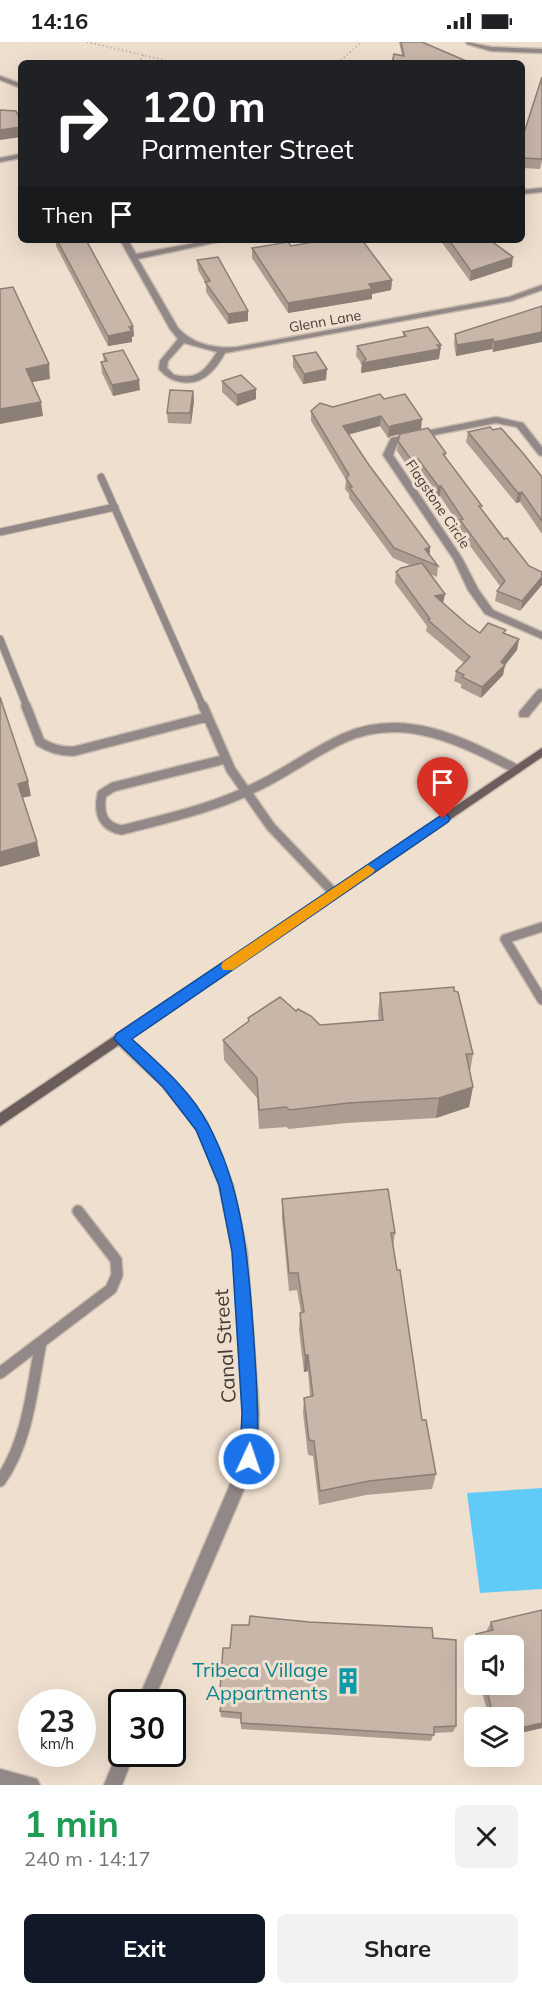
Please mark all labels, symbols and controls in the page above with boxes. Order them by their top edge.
text: 14:16 [30,7,88,35]
text: 120 m [141,80,266,133]
icon: right [42,84,120,162]
text: Parmenter Street [141,132,354,166]
icon: arrive [105,198,138,231]
text: Then [42,201,93,229]
street label: Glenn Lane [287,306,363,336]
street label: Flagstone Circle [402,456,474,552]
pin [417,757,468,819]
icon: arrive [426,766,459,799]
street label: Canal Street [208,1288,241,1404]
position arrow [217,1427,281,1491]
map controls [464,1635,524,1767]
button: sound [464,1635,524,1695]
place label: Tribeca Village Appartments [192,1657,328,1705]
building icon: Tribeca Village Appartments [333,1666,363,1696]
speed limit sign: 30 [108,1689,186,1767]
text: 23 [39,1702,75,1740]
button: layers [464,1707,524,1767]
text: km/h [40,1734,74,1753]
text: 1 min [24,1801,119,1846]
button: close [455,1805,518,1868]
text: 240 m · 14:17 [24,1846,150,1871]
button: Exit [24,1914,265,1983]
button: Share [277,1914,518,1983]

